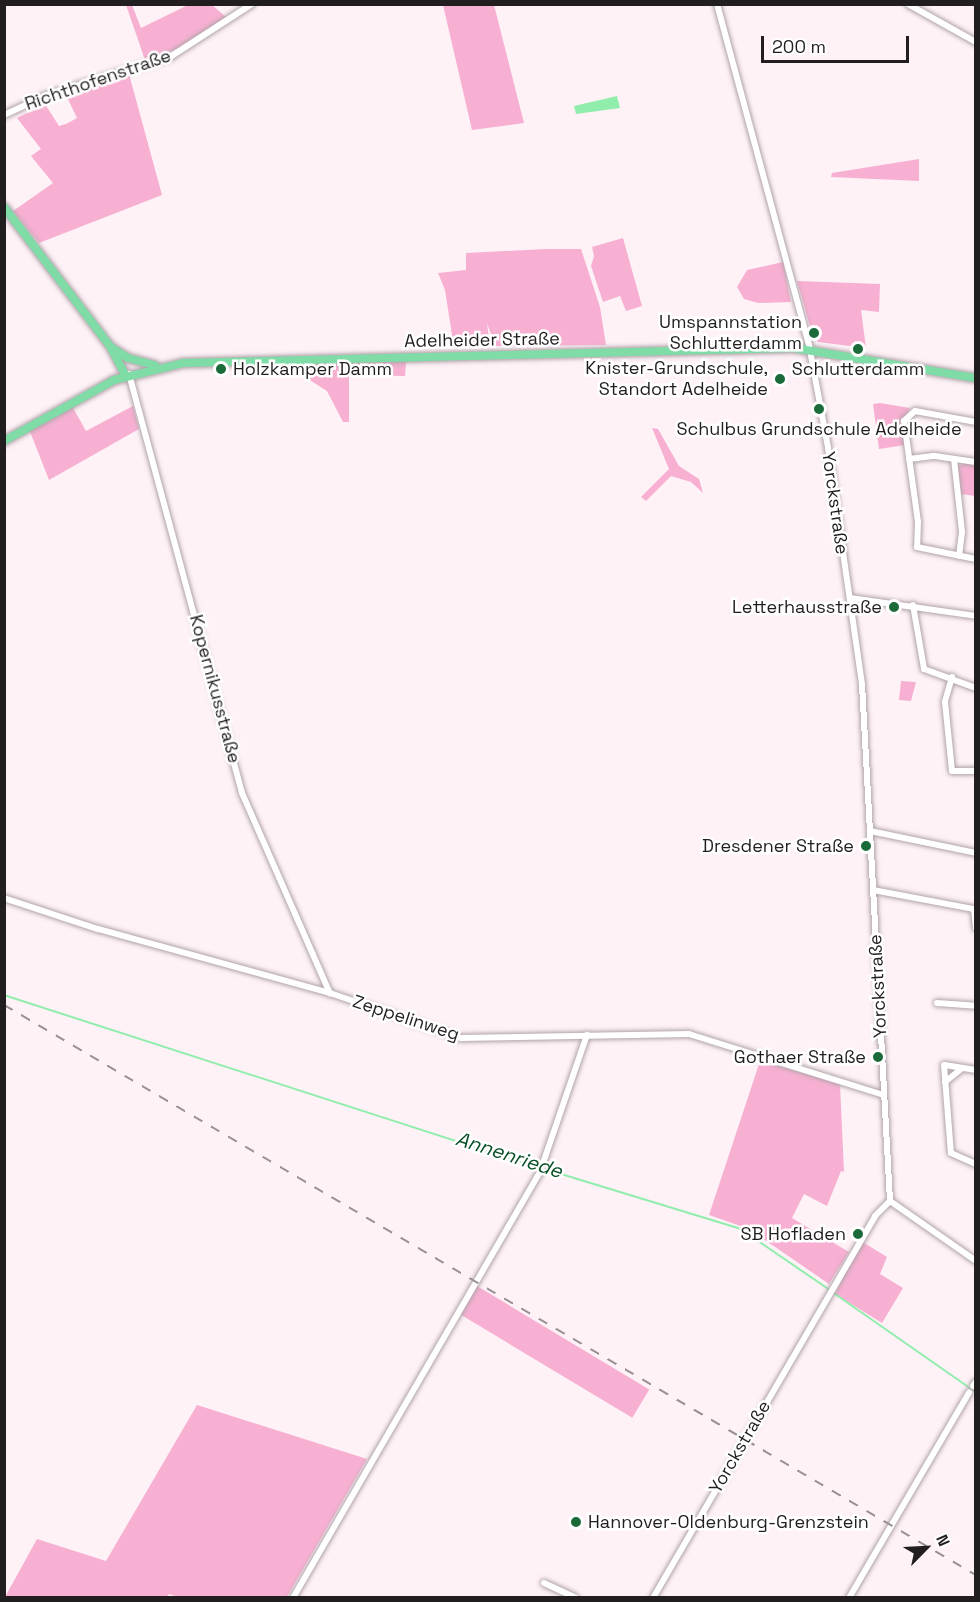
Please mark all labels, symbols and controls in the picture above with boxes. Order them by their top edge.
scale bar [764,24,912,62]
text: 200 m [772,35,826,58]
street label: Richthofenstraße [22,45,174,115]
place label: Umspannstation Schlutterdamm [659,312,802,354]
marker: Umspannstation Schlutterdamm [807,326,821,340]
street label: Adelheider Straße [404,328,560,352]
marker: Schlutterdamm [851,342,865,356]
place label: Holzkamper Damm [233,358,392,380]
place label: Knister-Grundschule, Standort Adelheide [585,358,768,400]
place label: Schlutterdamm [792,358,924,380]
marker: Holzkamper Damm [214,362,228,376]
marker: Knister-Grundschule, Standort Adelheide [773,372,787,386]
marker: Schulbus Grundschule Adelheide [812,402,826,416]
place label: Schulbus Grundschule Adelheide [676,418,962,440]
street label: Yorckstraße [817,450,853,556]
place label: Letterhausstraße [732,596,882,618]
marker: Letterhausstraße [887,600,901,614]
street label: Kopernikusstraße [185,612,245,766]
place label: Dresdener Straße [702,835,854,857]
marker: Dresdener Straße [859,839,873,853]
street label: Yorckstraße [865,934,891,1038]
street label: Zeppelinweg [350,991,462,1045]
place label: Gothaer Straße [734,1046,866,1068]
marker: Gothaer Straße [871,1050,885,1064]
water label: Annenriede [453,1127,565,1183]
place label: SB Hofladen [741,1223,846,1245]
marker: SB Hofladen [851,1227,865,1241]
street label: Yorckstraße [705,1397,775,1497]
place label: Hannover-Oldenburg-Grenzstein [588,1511,869,1533]
marker: Hannover-Oldenburg-Grenzstein [569,1515,583,1529]
north arrow [896,1518,956,1578]
text: N [931,1531,955,1550]

